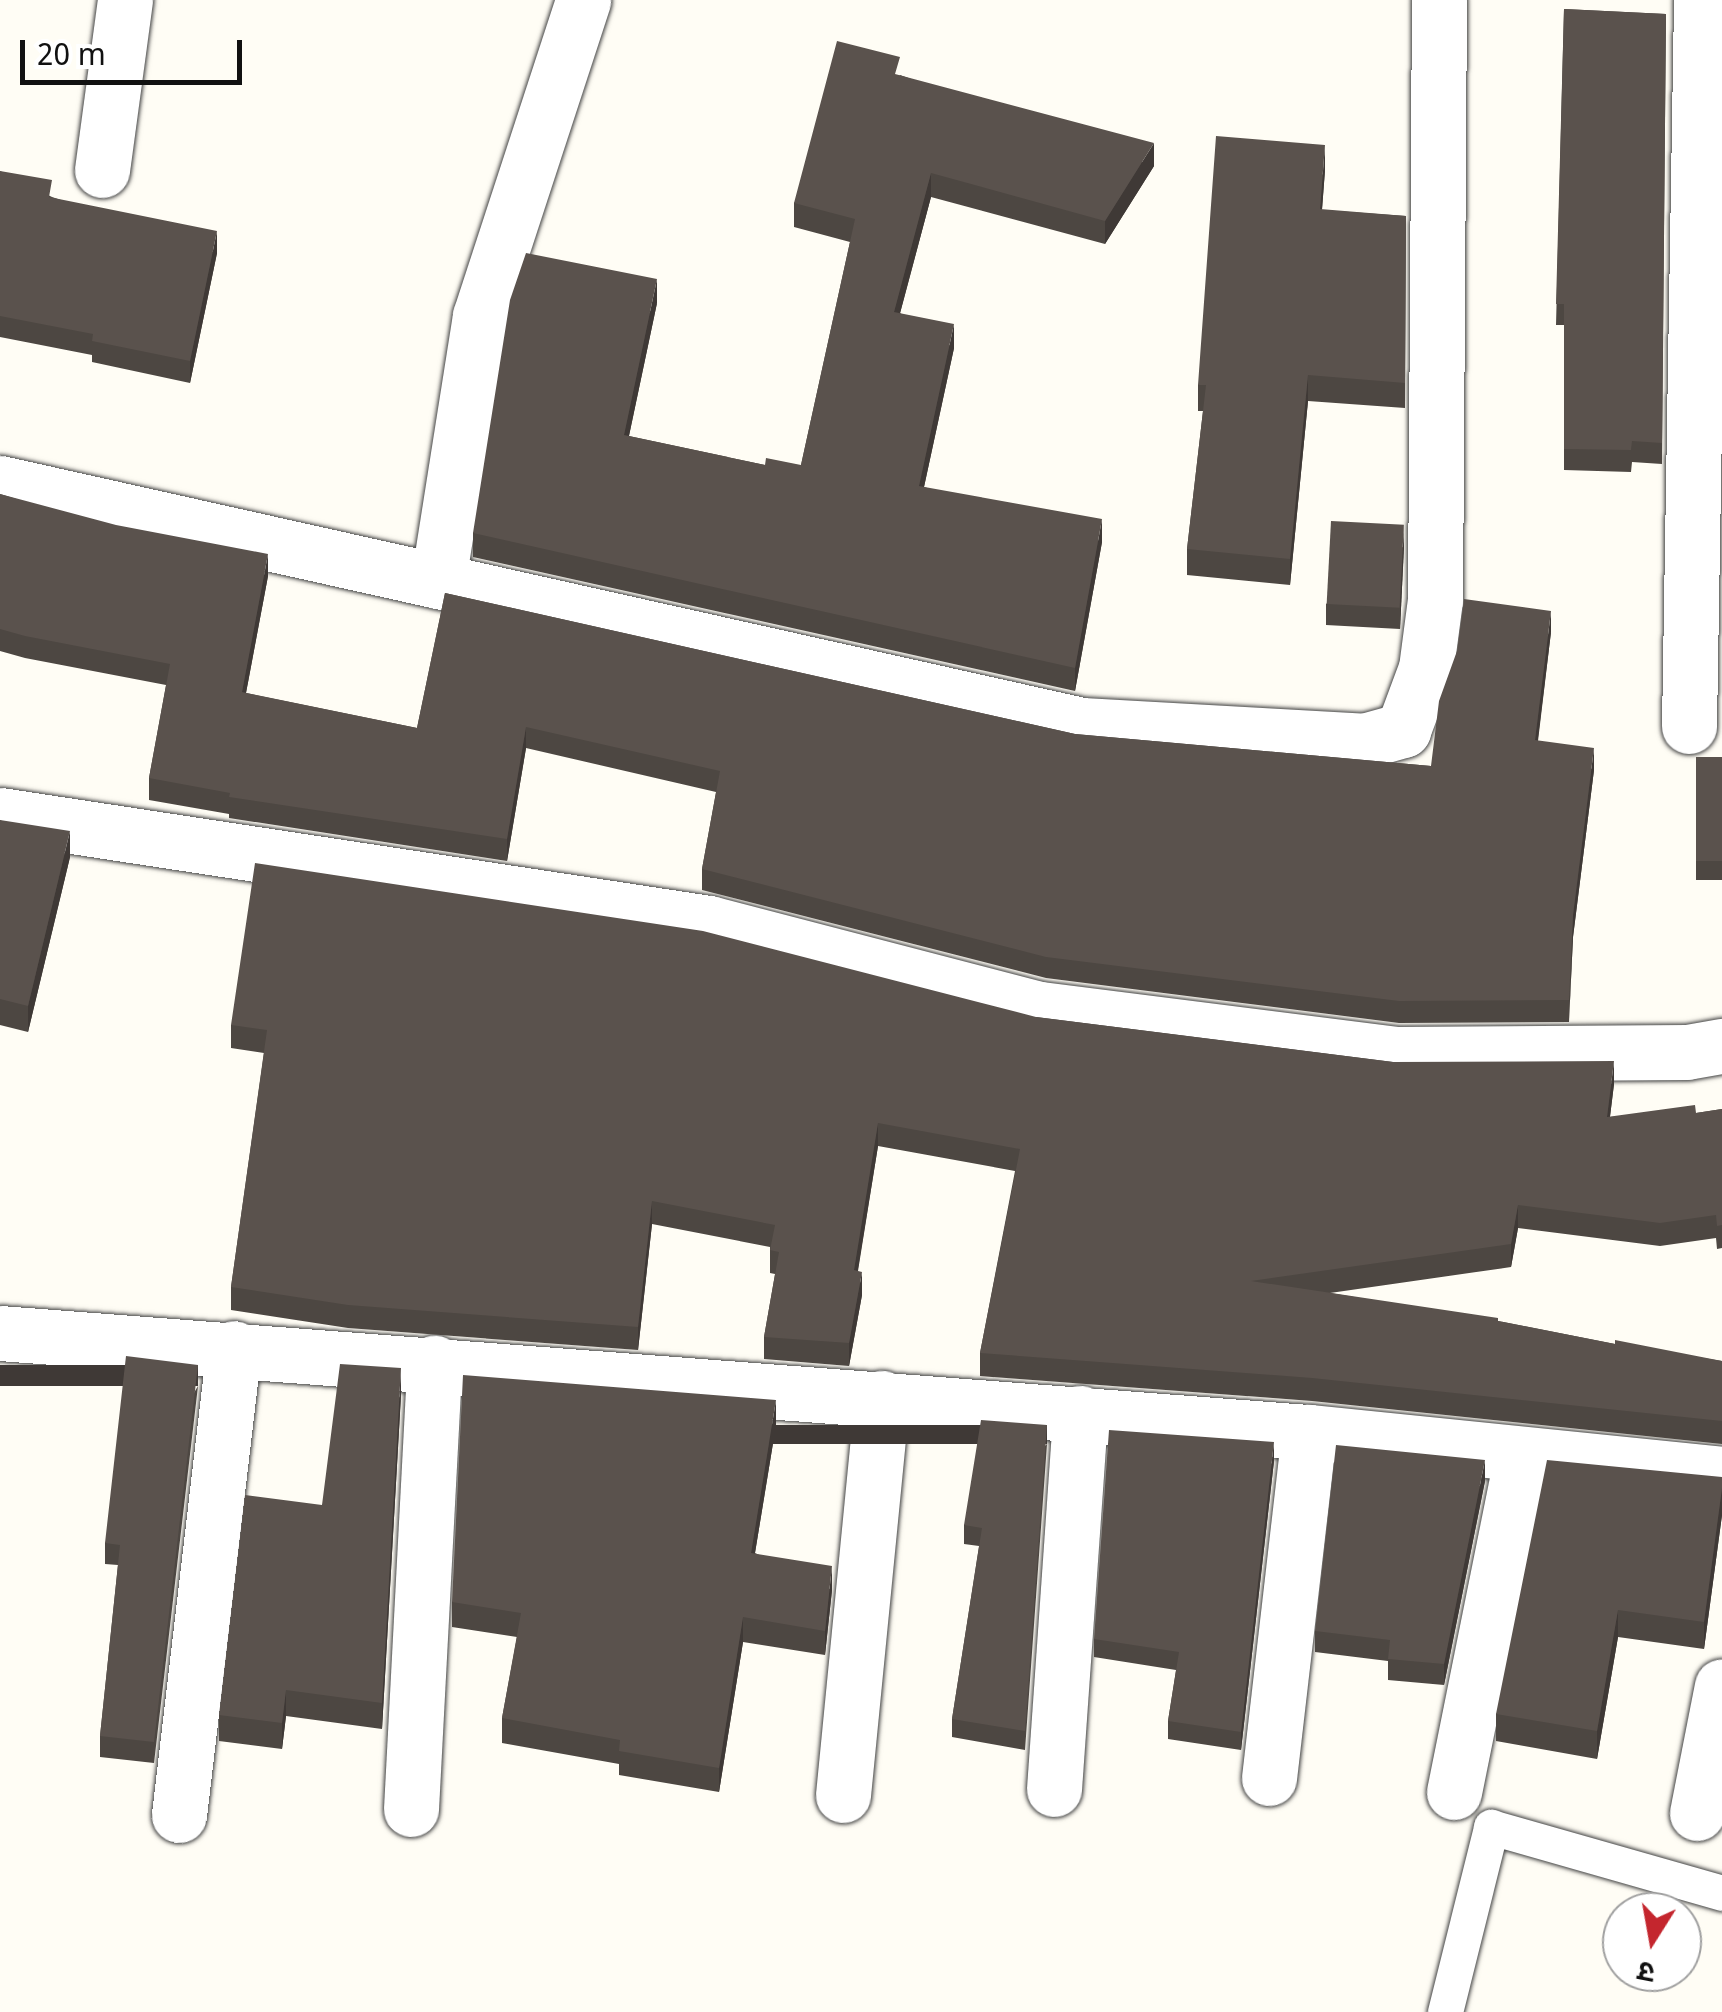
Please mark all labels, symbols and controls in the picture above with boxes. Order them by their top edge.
scale bar [25,20,248,82]
text: 20 m [37,38,106,77]
north arrow [1602,1892,1702,1992]
text: उ [1635,1950,1658,1989]

